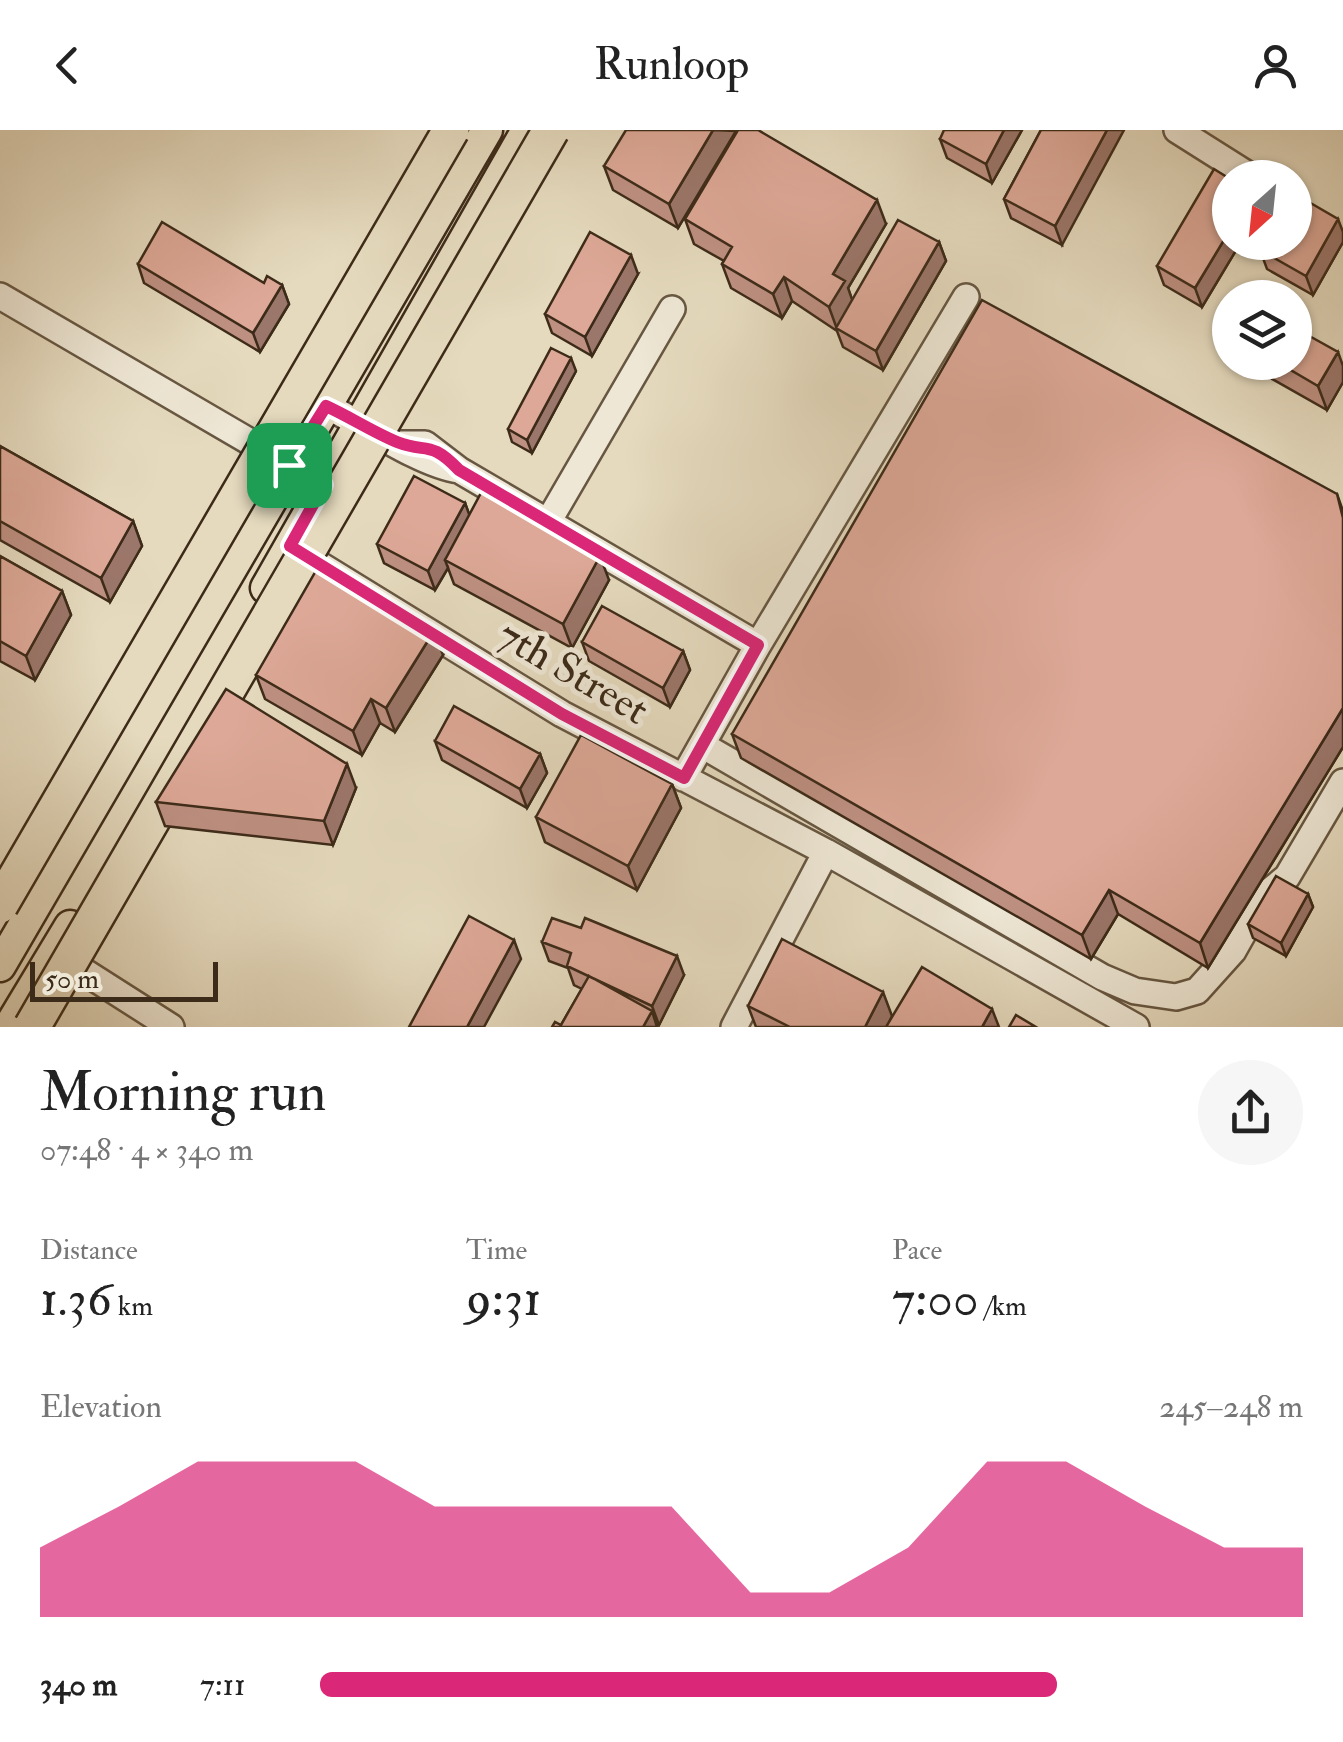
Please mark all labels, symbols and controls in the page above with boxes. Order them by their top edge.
text: Runloop [594,37,749,93]
icon: back [40,38,95,93]
icon: person [1248,38,1303,93]
north arrow [1212,160,1312,260]
map controls [1212,160,1312,380]
button: layers [1212,280,1312,380]
pin [247,423,332,508]
icon: arrive [262,438,317,493]
street label: 7th Street [489,609,657,736]
scale bar [30,957,218,1001]
text: 50 m [45,962,99,997]
text: Morning run [40,1058,326,1127]
button: share [1198,1060,1303,1165]
text: 07:48 · 4 × 340 m [40,1130,253,1170]
text: Distance [40,1233,138,1268]
text: Time [466,1233,527,1268]
text: Pace [892,1233,942,1268]
text: 1.36 [40,1268,112,1331]
text: 9:31 [466,1268,541,1331]
text: 7:00 [892,1268,979,1331]
text: km [112,1289,153,1324]
text: /km [979,1289,1027,1324]
text: Elevation [40,1387,162,1427]
text: 245–248 m [1159,1387,1303,1427]
text: 340 m [40,1665,117,1705]
text: 7:11 [200,1665,245,1705]

